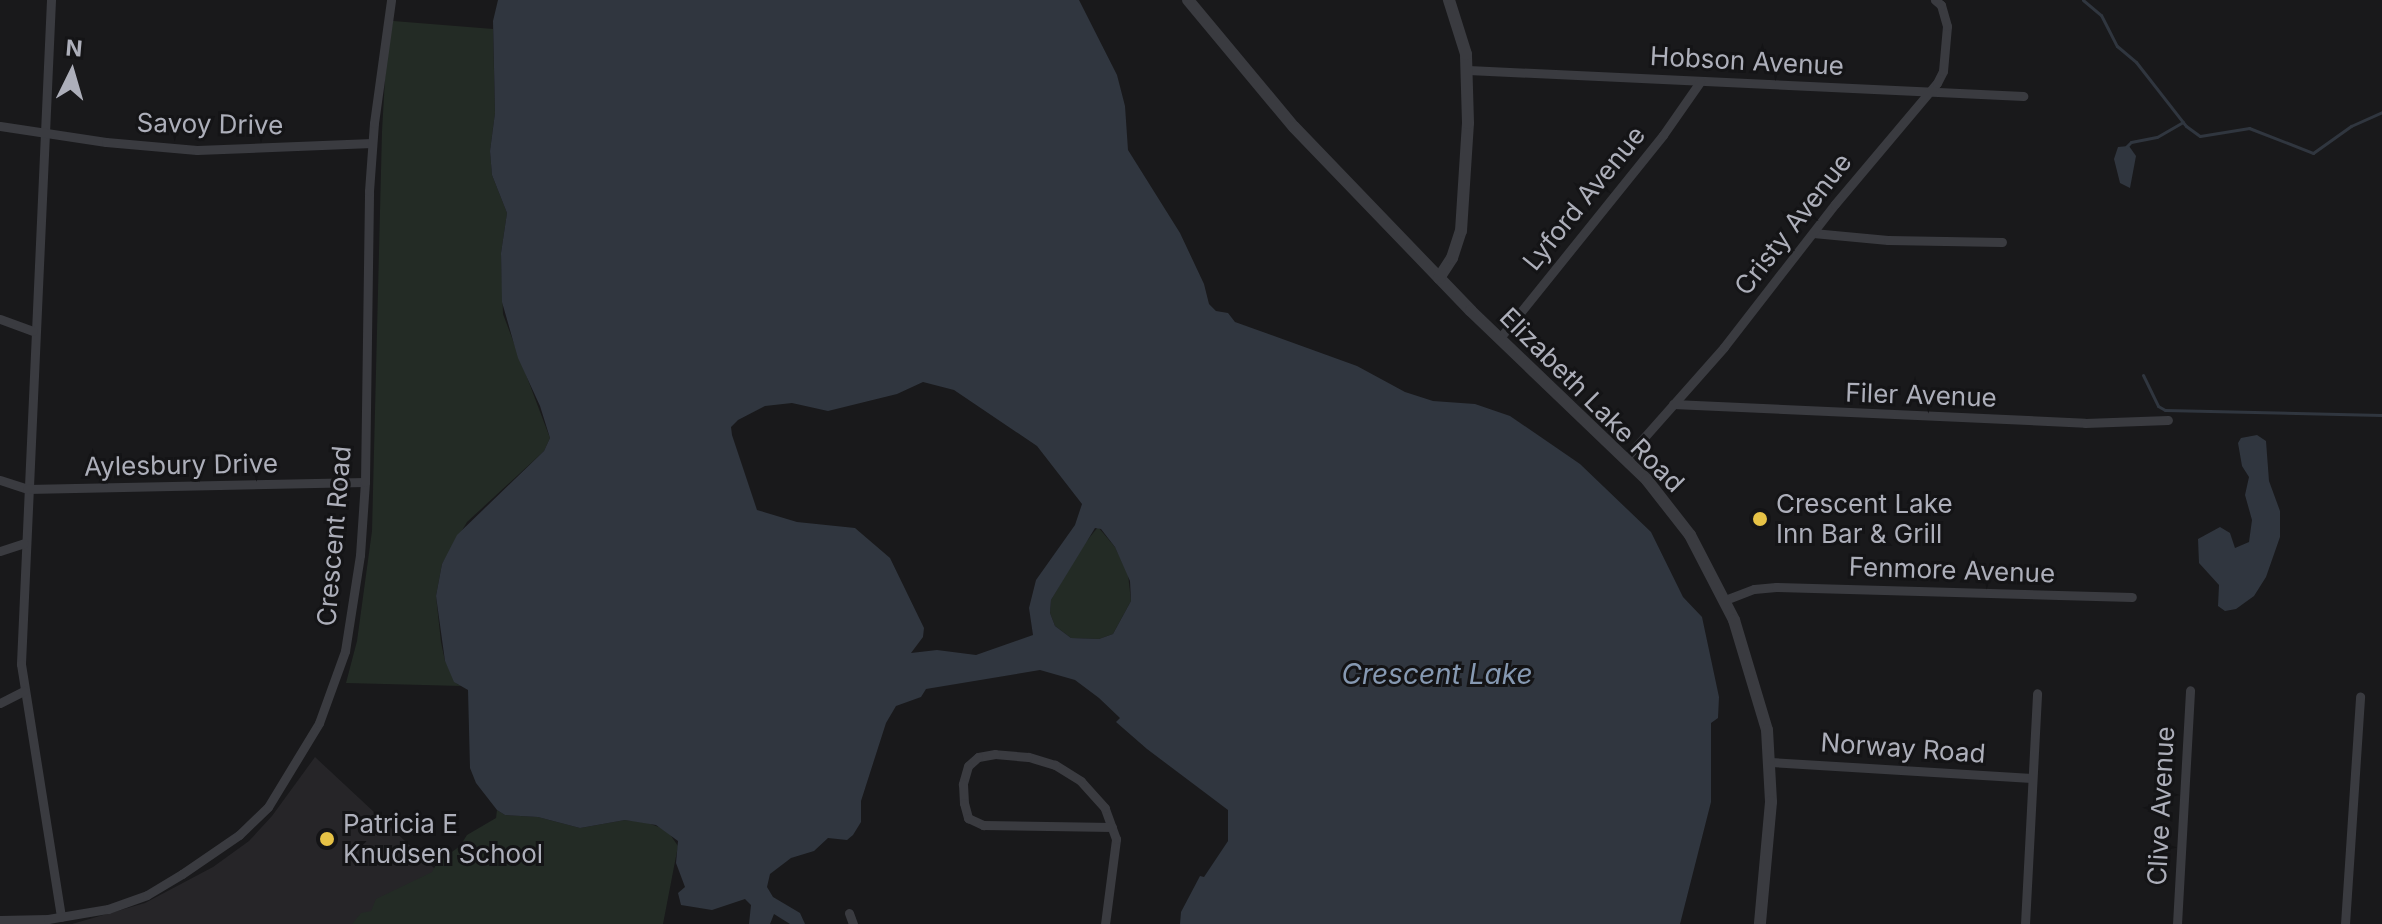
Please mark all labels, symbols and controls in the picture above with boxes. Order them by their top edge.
north arrow [32,32,112,112]
text: N [65,34,84,62]
street label: Hobson Avenue [1649,40,1845,82]
street label: Savoy Drive [136,107,284,141]
street label: Lyford Avenue [1516,120,1652,276]
street label: Cristy Avenue [1728,147,1858,301]
street label: Elizabeth Lake Road [1493,301,1691,499]
street label: Filer Avenue [1845,377,1997,413]
street label: Crescent Road [311,444,357,628]
street label: Aylesbury Drive [84,448,278,482]
place label: Crescent Lake Inn Bar & Grill [1776,488,1953,550]
marker: Crescent Lake Inn Bar & Grill [1751,510,1769,528]
street label: Fenmore Avenue [1848,551,2056,589]
water label: Crescent Lake [1341,657,1533,691]
street label: Clive Avenue [2141,726,2181,886]
street label: Norway Road [1819,727,1987,769]
place label: Patricia E Knudsen School [343,808,543,870]
marker: Patricia E Knudsen School [318,830,336,848]

